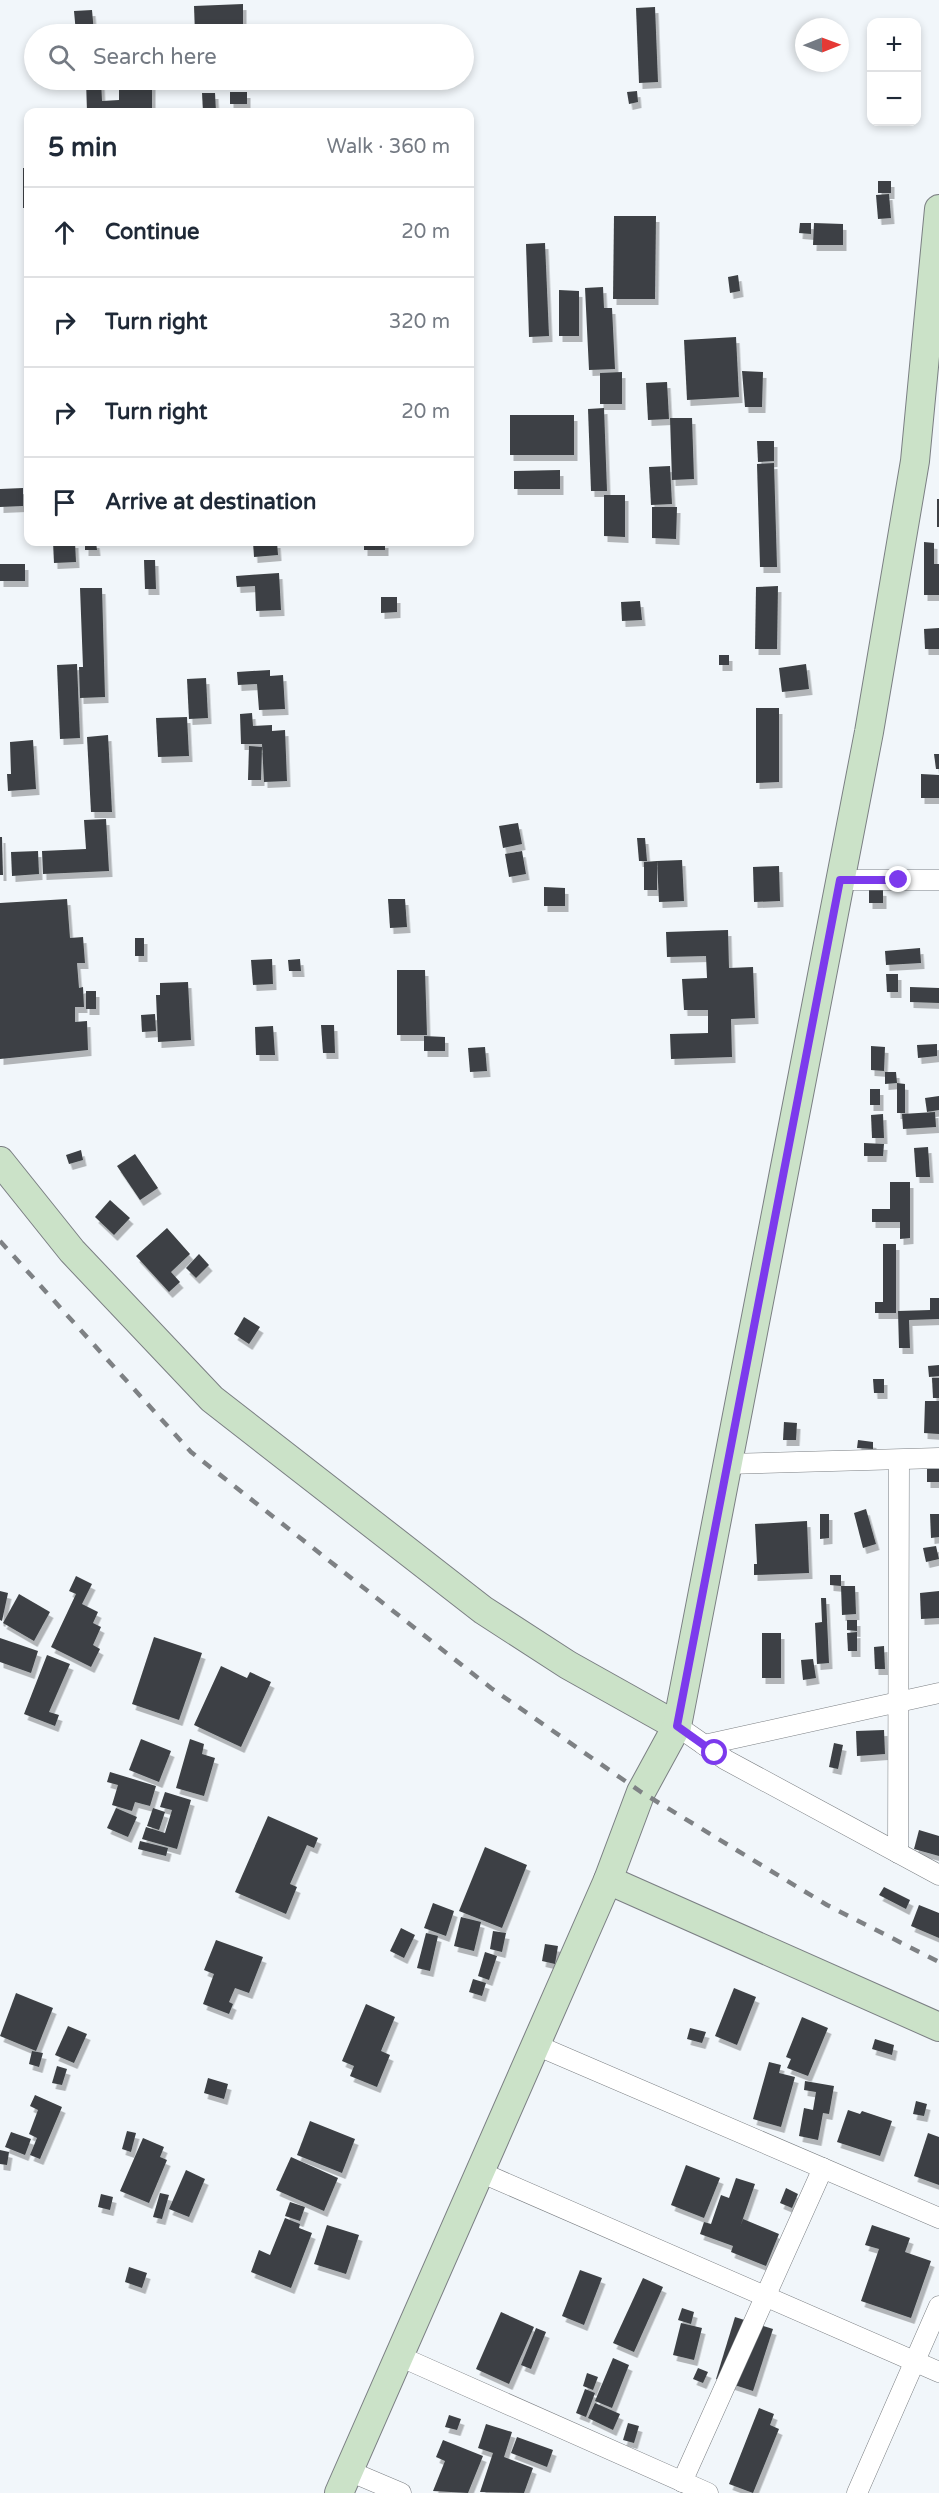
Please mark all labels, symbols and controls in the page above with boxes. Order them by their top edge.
north arrow [795,18,849,72]
map controls [867,18,921,126]
button: + [867,18,921,72]
search box [24,24,474,90]
icon: search [45,41,78,74]
text: Search here [93,44,217,70]
button: − [867,72,921,126]
text: 5 min [48,132,117,163]
text: Walk · 360 m [327,135,450,159]
icon: ahead [48,216,81,249]
text: Continue [105,219,200,245]
text: 20 m [401,220,450,244]
icon: right [48,306,81,339]
text: Turn right [105,309,207,335]
text: 320 m [389,310,450,334]
icon: right [48,396,81,429]
text: Turn right [105,399,207,425]
text: 20 m [401,400,450,424]
icon: arrive [48,486,81,519]
text: Arrive at destination [105,489,316,515]
route end [885,866,911,892]
route start [701,1739,727,1765]

